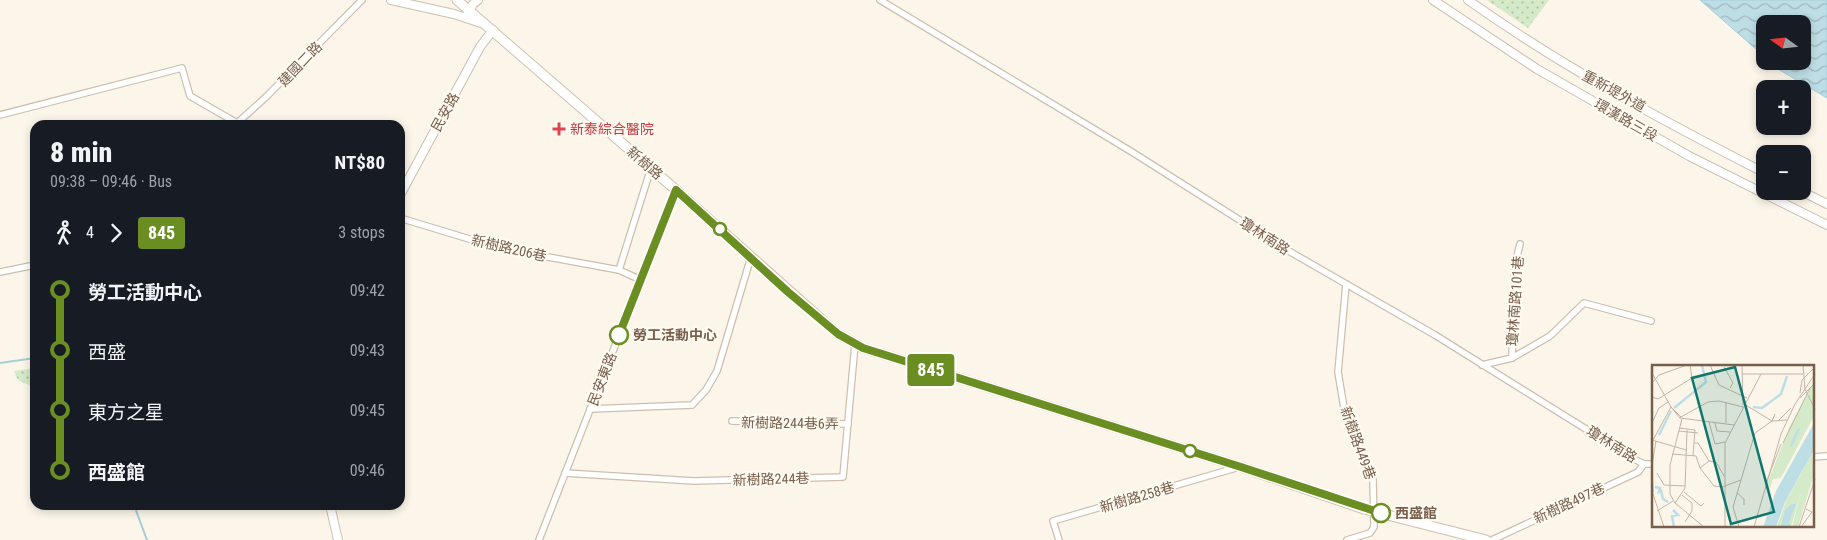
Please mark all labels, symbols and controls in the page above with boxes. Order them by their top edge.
north arrow [1756,15,1811,70]
map controls [1756,15,1811,200]
street label: 建國二路 [275,38,325,90]
street label: 重新堤外道 [1580,67,1648,115]
button: + [1756,80,1811,135]
street label: 民安路 [428,90,462,134]
street label: 環漢路三段 [1592,96,1660,144]
place label: 新泰綜合醫院 [570,121,654,137]
marker: 新泰綜合醫院 [552,122,566,136]
text: 8 min [50,136,112,169]
street label: 新樹路 [624,143,666,183]
button: − [1756,145,1811,200]
text: NT$80 [335,151,385,174]
text: 09:38 – 09:46 · Bus [50,172,172,191]
street label: 瓊林南路 [1237,214,1293,258]
icon: walk [50,219,78,247]
icon: forward [102,219,130,247]
text: 845 [148,222,175,243]
unlabelled marker [713,222,727,236]
text: 4 [86,223,94,242]
text: 3 stops [338,223,385,242]
street label: 新樹路206巷 [470,232,548,264]
street label: 瓊林南路101巷 [1504,255,1526,347]
text: 勞工活動中心 [88,281,202,304]
text: 09:42 [350,281,385,300]
marker: 勞工活動中心 [609,325,629,345]
place label: 勞工活動中心 [633,327,717,343]
text: 西盛 [88,341,126,364]
text: 09:43 [350,341,385,360]
street label: 民安東路 [584,350,620,408]
line badge: 845 [902,354,960,386]
text: 845 [917,359,945,380]
inset map [1652,365,1814,528]
text: 東方之星 [88,401,164,424]
text: 09:45 [350,401,385,420]
street label: 新樹路449巷 [1337,404,1379,482]
street label: 新樹路244巷6弄 [741,414,839,432]
street label: 瓊林南路 [1584,422,1640,466]
unlabelled marker [1183,444,1197,458]
text: 西盛館 [88,461,145,484]
text: 09:46 [350,461,385,480]
street label: 新樹路244巷 [732,470,810,488]
street label: 新樹路258巷 [1098,479,1176,515]
street label: 新樹路497巷 [1531,480,1607,526]
marker: 西盛館 [1371,503,1391,523]
place label: 西盛館 [1395,505,1437,521]

